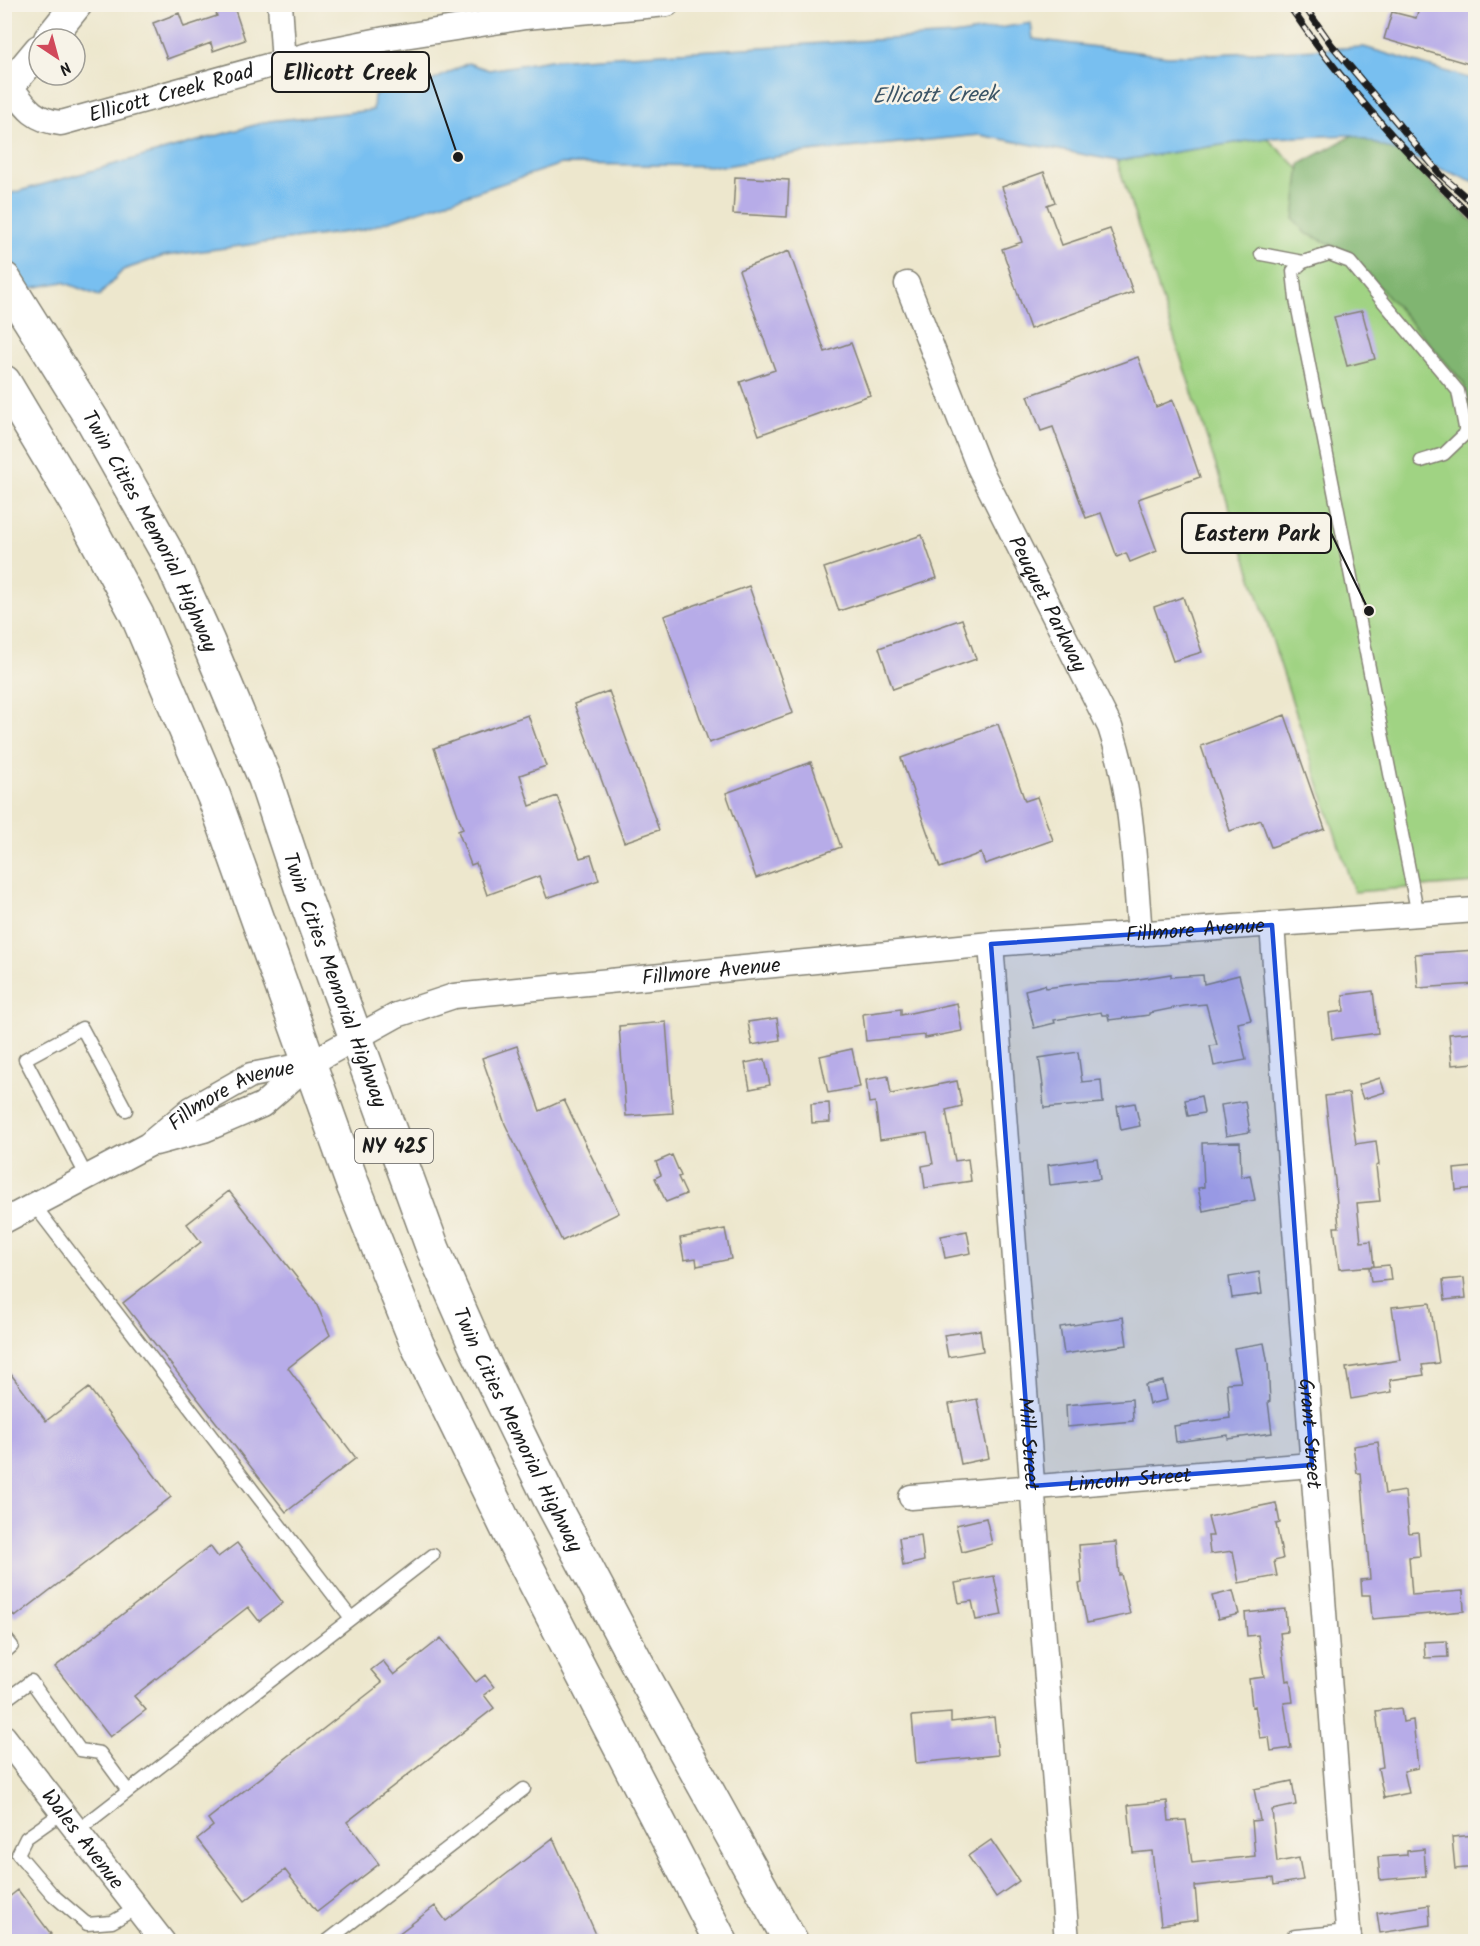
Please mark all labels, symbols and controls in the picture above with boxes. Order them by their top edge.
north arrow [27,27,87,87]
callout: Ellicott Creek [272,52,429,92]
text: N [53,55,76,81]
street label: Ellicott Creek Road [85,55,258,133]
text: Ellicott Creek [284,57,417,92]
water label: Ellicott Creek [872,78,1002,115]
street label: Twin Cities Memorial Highway [72,404,226,658]
callout: Eastern Park [1182,513,1331,553]
text: Eastern Park [1194,518,1321,553]
street label: Peuquet Parkway [998,531,1095,679]
street label: Twin Cities Memorial Highway [273,848,395,1113]
street label: Fillmore Avenue [1125,910,1267,953]
street label: Fillmore Avenue [640,949,783,996]
street label: Fillmore Avenue [161,1052,298,1140]
road number: NY 425 [355,1129,433,1163]
street label: Twin Cities Memorial Highway [443,1302,591,1559]
street label: Grant Street [1288,1377,1330,1491]
street label: Mill Street [1008,1396,1048,1492]
street label: Lincoln Street [1066,1460,1194,1502]
street label: Wales Avenue [32,1782,132,1898]

